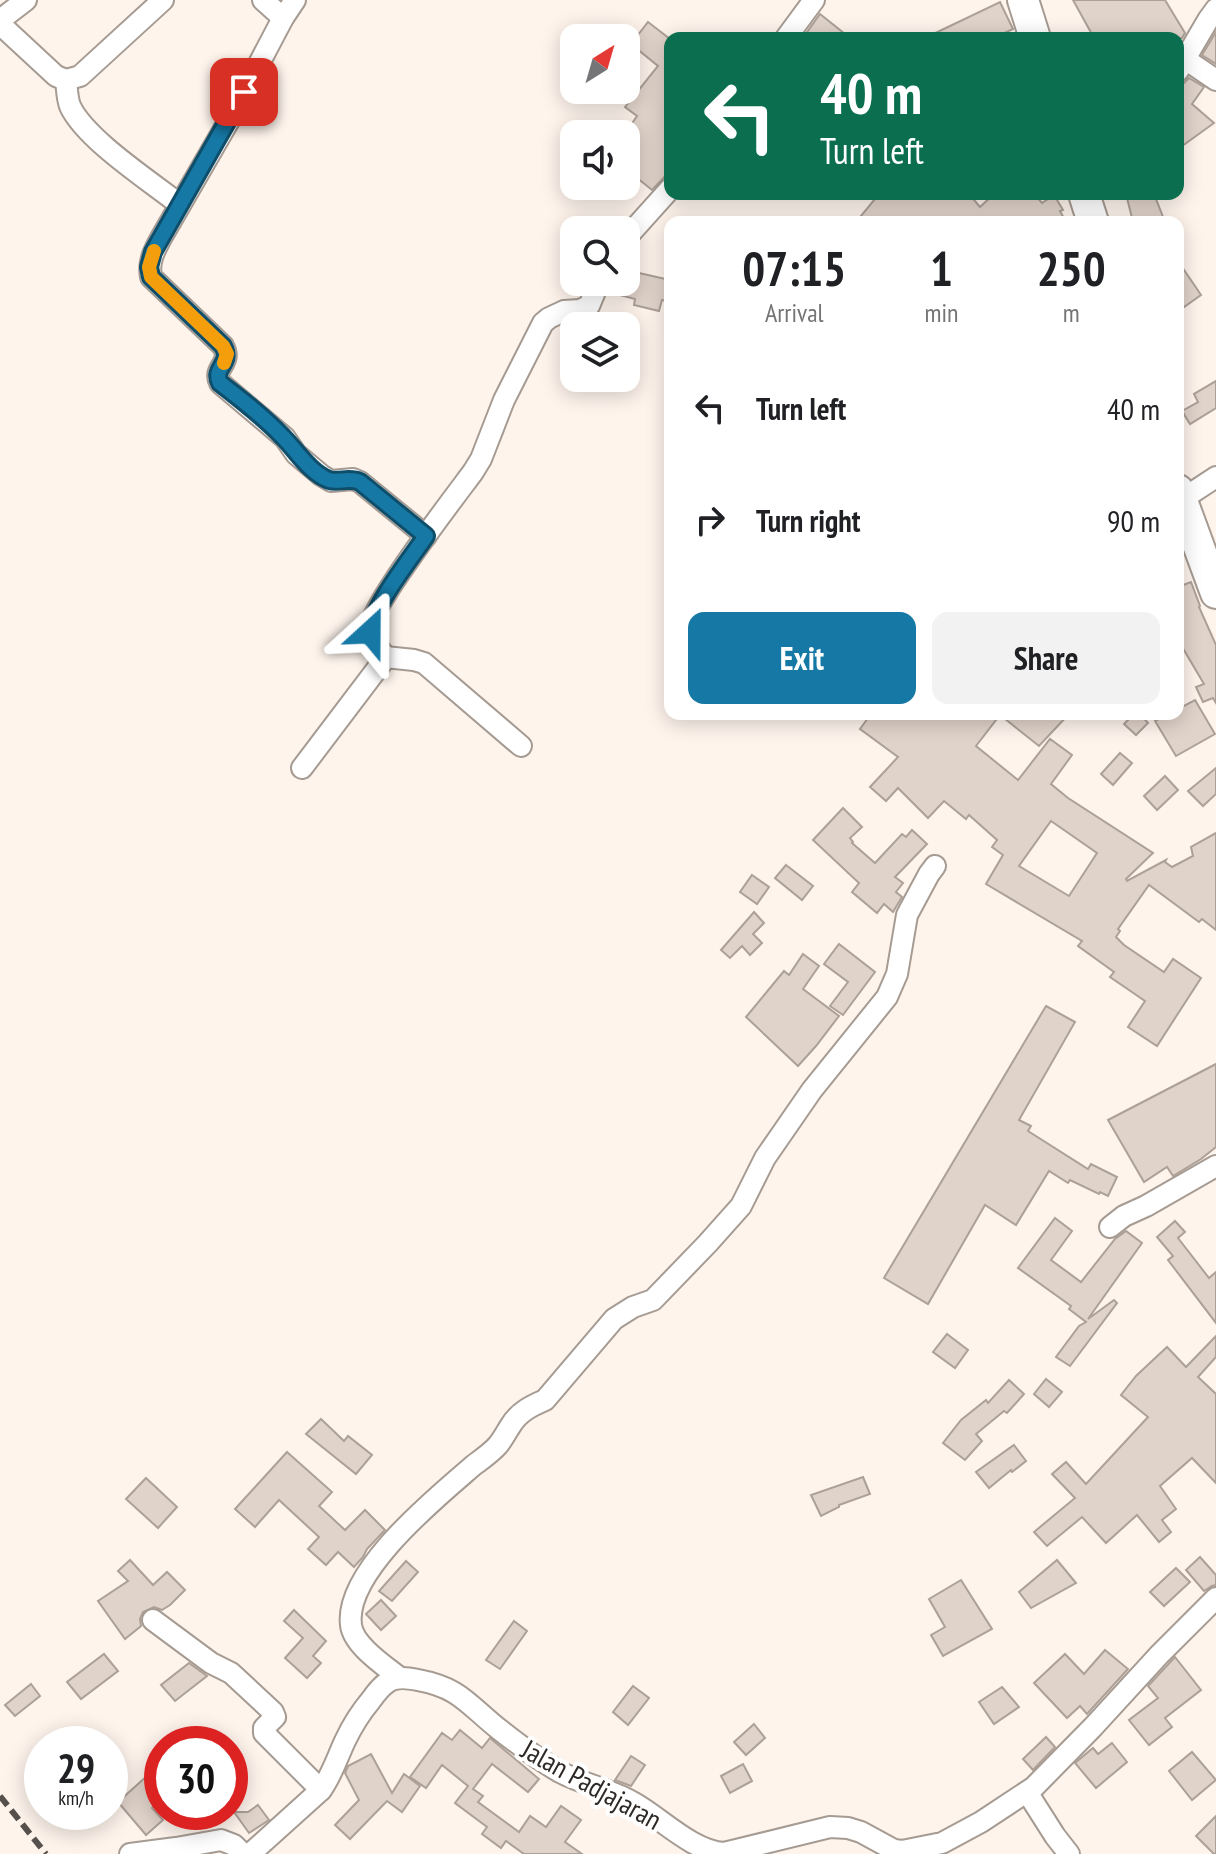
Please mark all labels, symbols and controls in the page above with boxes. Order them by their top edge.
north arrow [560,24,640,104]
map controls [560,24,640,392]
text: 40 m [820,57,922,129]
pin [210,58,278,126]
icon: left [688,64,792,168]
icon: arrive [222,70,266,114]
button: sound [560,120,640,200]
text: Turn left [820,127,924,174]
button: search [560,216,640,296]
text: 07:15 [742,237,846,299]
text: 1 [930,237,953,299]
text: 250 [1037,237,1106,299]
text: Arrival [765,296,824,329]
text: min [924,296,958,329]
text: m [1063,296,1080,329]
button: layers [560,312,640,392]
icon: left [688,386,732,430]
text: Turn left [756,389,846,428]
text: 40 m [1107,389,1160,428]
icon: right [688,498,732,542]
text: Turn right [756,501,860,540]
text: 90 m [1107,501,1160,540]
position arrow [328,590,412,674]
button: Exit [688,612,916,704]
button: Share [932,612,1160,704]
speed limit sign: 30 [144,1726,248,1830]
street label: Jalan Padjajaran [515,1730,669,1838]
text: 29 [57,1742,95,1794]
text: km/h [58,1785,94,1811]

